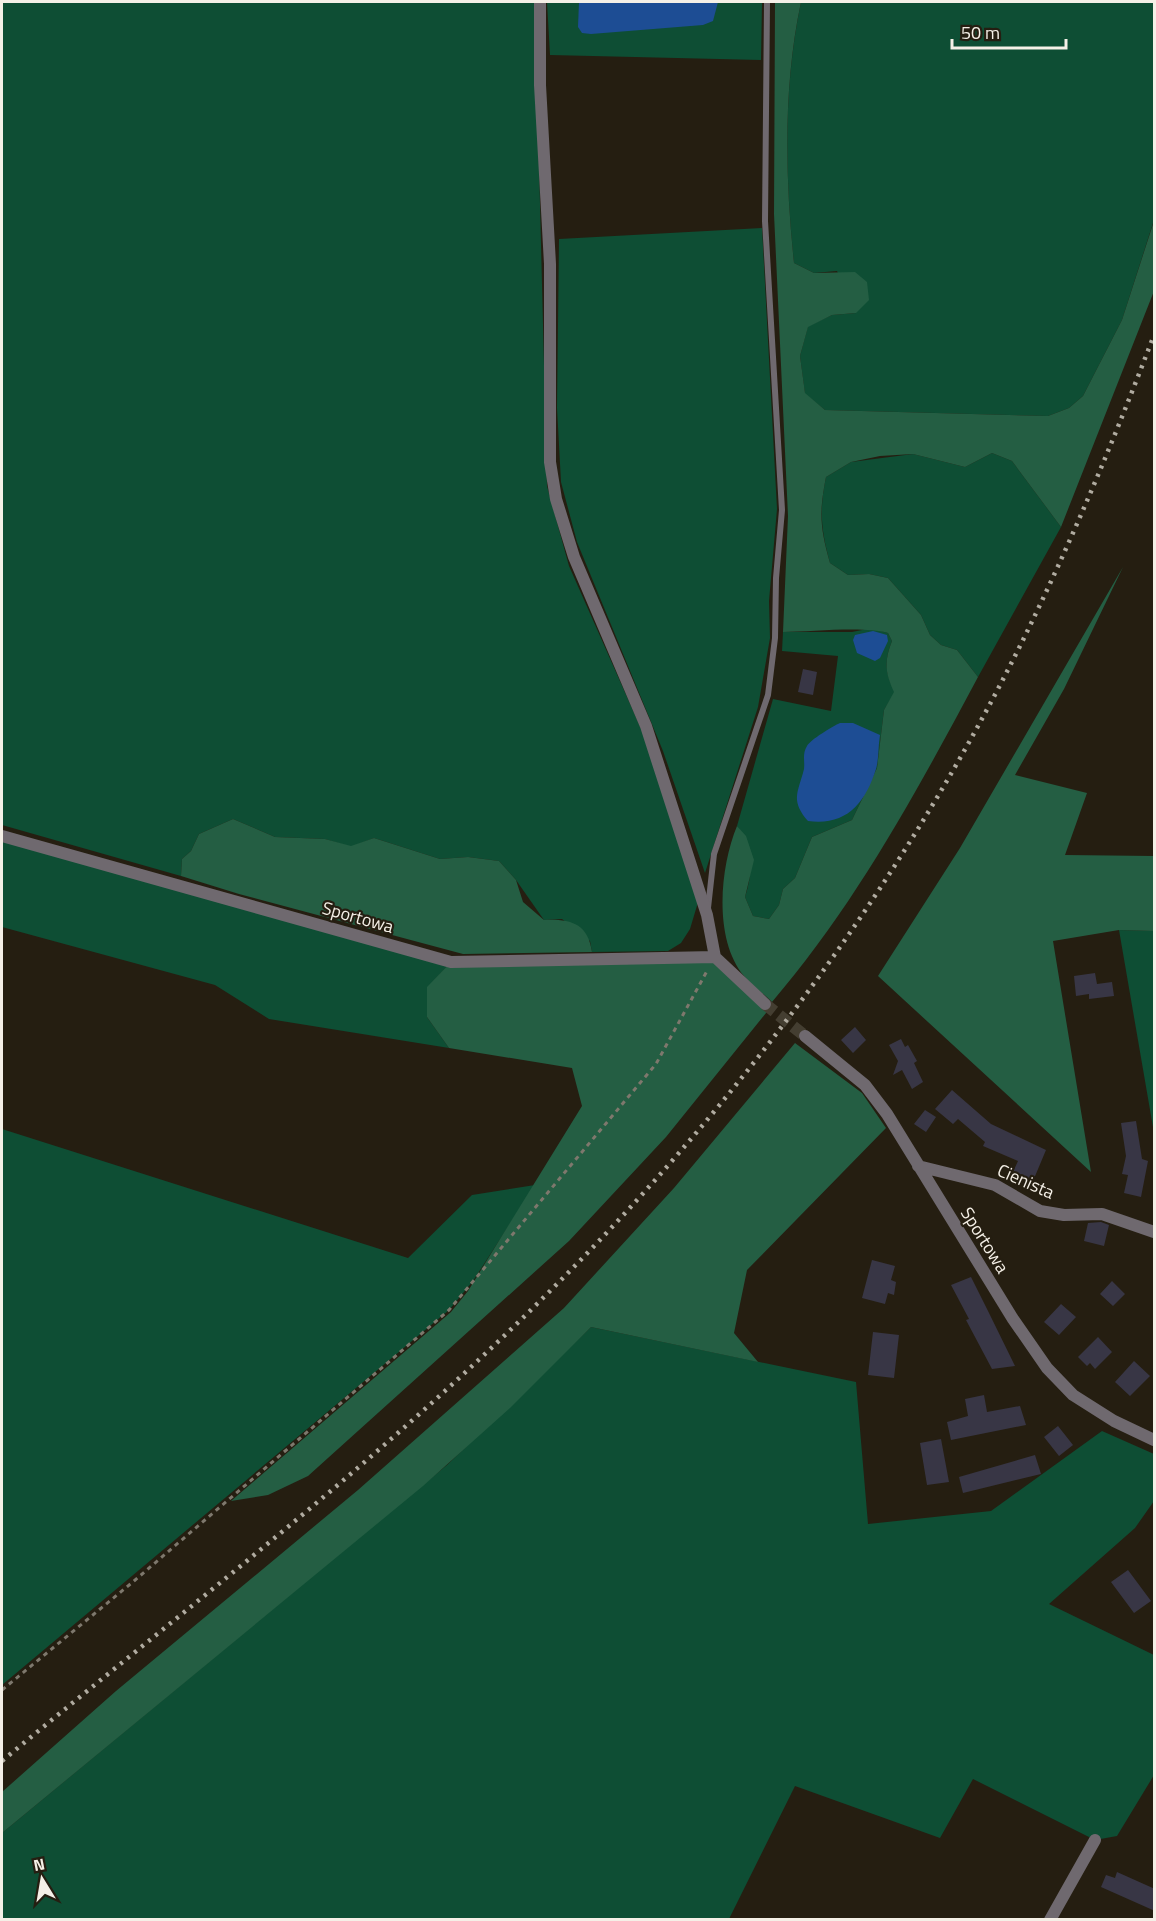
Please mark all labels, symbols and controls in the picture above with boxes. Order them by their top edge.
scale bar [952,12,1066,50]
text: 50 m [961,19,1000,46]
street label: Sportowa [319,894,397,940]
street label: Cienista [993,1156,1059,1206]
street label: Sportowa [954,1202,1016,1278]
north arrow [12,1849,72,1909]
text: N [31,1851,47,1877]

